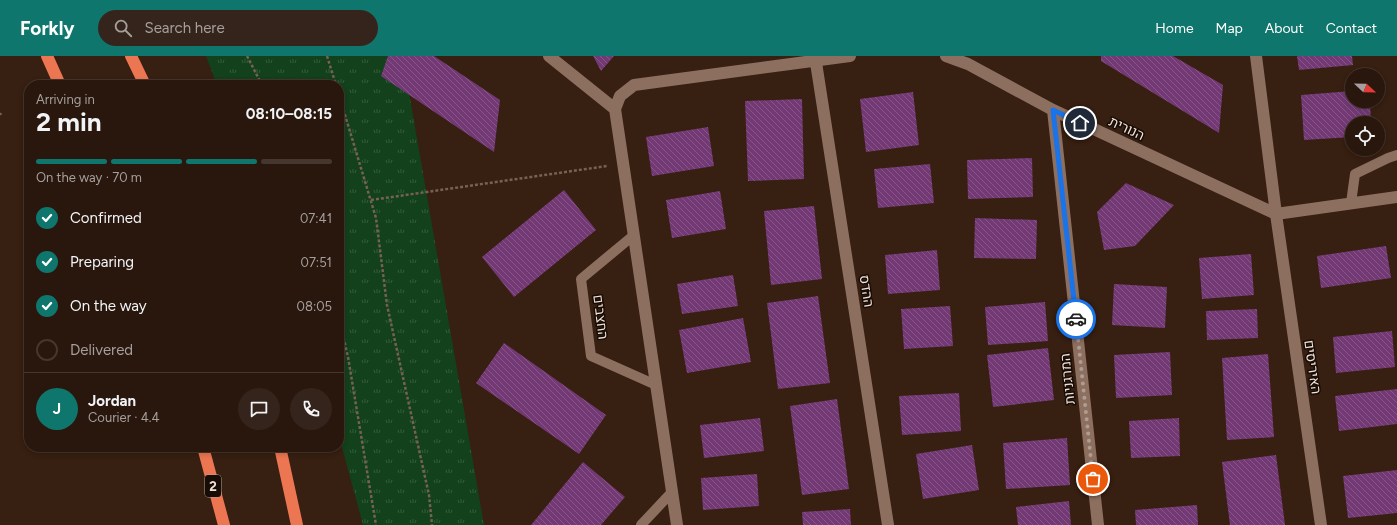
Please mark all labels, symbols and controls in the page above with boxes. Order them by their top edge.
search box [98,10,378,46]
text: Forkly [20,17,74,40]
icon: search [112,17,134,39]
text: Search here [144,19,225,37]
text: Home [1155,20,1194,37]
text: Map [1216,20,1243,37]
text: About [1265,20,1304,37]
text: Contact [1326,20,1377,37]
north arrow [1345,68,1385,108]
map controls [1345,68,1385,156]
text: Arriving in [36,92,95,107]
text: 08:10–08:15 [246,105,332,123]
text: 2 min [36,106,102,138]
pin [1063,106,1097,140]
icon: home [1069,112,1091,134]
street label: הנורית [1106,113,1147,144]
button: locate [1345,116,1385,156]
text: On the way · 70 m [36,170,142,185]
icon: check [36,207,58,229]
text: Confirmed [70,209,142,227]
text: 07:41 [300,211,332,226]
icon: check [36,251,58,273]
text: Preparing [70,253,134,271]
text: 07:51 [301,255,332,270]
street label: ההדס [856,274,877,309]
street label: החצבים [589,294,612,340]
icon: check [36,295,58,317]
text: On the way [70,297,147,315]
text: 08:05 [297,299,332,314]
courier [1056,299,1096,339]
icon: car [1065,308,1087,330]
street label: האיריסים [1300,339,1325,395]
text: Delivered [70,341,133,359]
street label: המרגניות [1056,352,1079,405]
button: chat [238,388,280,430]
button: phone [290,388,332,430]
text: Jordan [88,392,136,410]
text: J [53,400,61,418]
text: Courier · 4.4 [88,410,160,425]
pin [1076,462,1110,496]
icon: bag [1082,468,1104,490]
road number: 2 [205,475,221,497]

